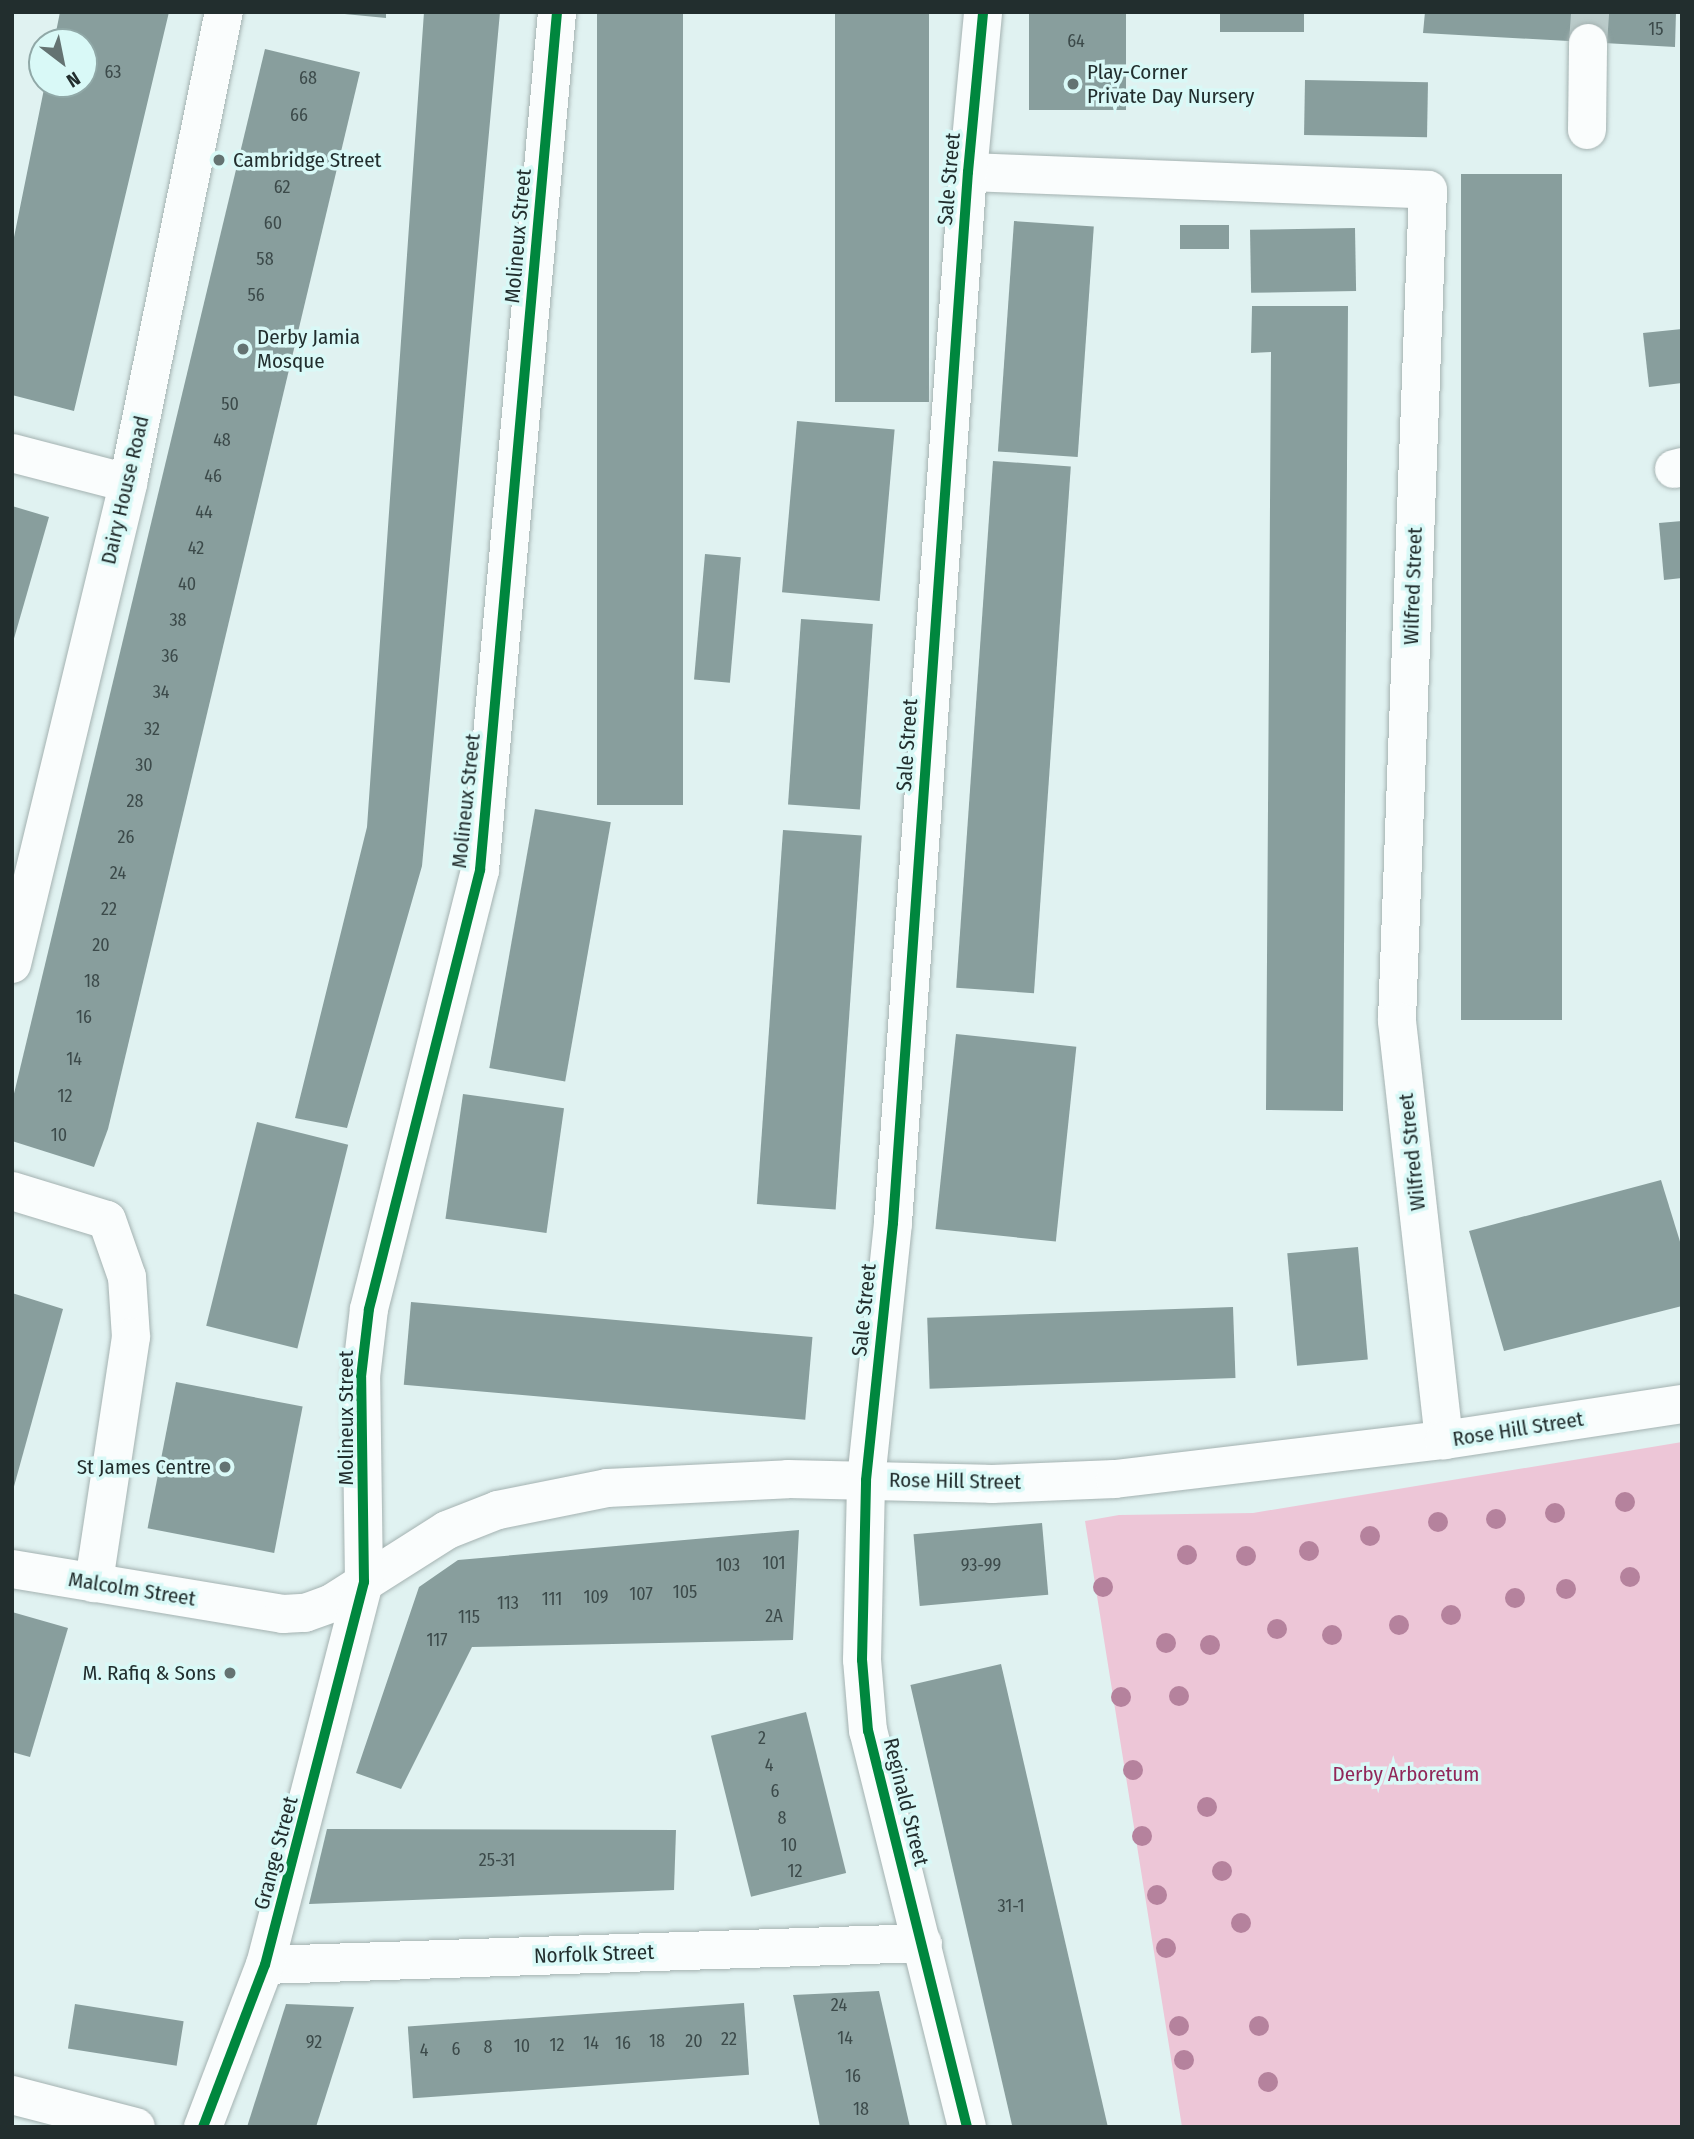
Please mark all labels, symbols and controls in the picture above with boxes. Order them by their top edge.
house number: 15 [1648,18,1664,40]
north arrow [28,28,98,98]
house number: 64 [1067,30,1085,52]
place label: Play-Corner Private Day Nursery [1087,59,1254,109]
house number: 63 [105,61,121,83]
text: N [62,67,84,92]
house number: 68 [299,67,317,89]
marker: Play-Corner Private Day Nursery [1065,76,1081,92]
house number: 66 [290,104,308,126]
street label: Sale Street [932,132,966,226]
place label: Cambridge Street [233,147,381,173]
marker: Cambridge Street [211,152,227,168]
street label: Molineux Street [500,168,536,304]
house number: 62 [274,176,290,198]
house number: 60 [264,212,282,234]
house number: 58 [256,248,274,270]
house number: 56 [247,284,265,306]
place label: Derby Jamia Mosque [257,324,360,374]
marker: Derby Jamia Mosque [235,341,251,357]
house number: 50 [221,393,239,415]
street label: Dairy House Road [96,413,154,567]
house number: 48 [213,429,231,451]
house number: 46 [204,465,222,487]
house number: 44 [195,501,213,523]
street label: Wilfred Street [1398,527,1428,645]
house number: 42 [188,537,204,559]
house number: 40 [178,573,196,595]
house number: 38 [169,609,187,631]
house number: 36 [161,645,179,667]
house number: 34 [153,681,169,703]
street label: Sale Street [891,698,923,792]
house number: 32 [144,718,160,740]
street label: Molineux Street [446,733,486,869]
house number: 30 [135,754,153,776]
house number: 28 [127,790,143,812]
house number: 26 [118,826,134,848]
house number: 24 [110,862,126,884]
house number: 22 [101,898,117,920]
house number: 20 [92,934,110,956]
house number: 18 [84,970,100,992]
house number: 16 [76,1006,92,1028]
house number: 14 [66,1048,82,1070]
house number: 12 [58,1085,72,1107]
street label: Wilfred Street [1393,1092,1431,1212]
house number: 10 [51,1124,67,1146]
street label: Sale Street [847,1262,881,1358]
street label: Molineux Street [333,1350,359,1486]
street label: Rose Hill Street [1451,1406,1585,1452]
place label: St James Centre [77,1454,211,1480]
marker: St James Centre [217,1459,233,1475]
street label: Rose Hill Street [889,1467,1021,1495]
house number: 101 [763,1552,785,1574]
house number: 103 [716,1554,740,1576]
house number: 93-99 [961,1554,1001,1576]
street label: Malcolm Street [67,1567,197,1611]
house number: 105 [673,1581,697,1603]
house number: 107 [629,1583,653,1605]
house number: 109 [583,1586,609,1608]
house number: 111 [542,1588,562,1610]
house number: 113 [497,1592,519,1614]
house number: 2A [765,1605,783,1627]
house number: 115 [458,1606,480,1628]
house number: 117 [426,1629,448,1651]
place label: M. Rafiq & Sons [83,1660,216,1686]
marker: M. Rafiq & Sons [222,1665,238,1681]
house number: 2 [758,1727,766,1749]
street label: Reginald Street [878,1735,934,1869]
house number: 4 [765,1754,773,1776]
park label: Derby Arboretum [1333,1761,1479,1787]
house number: 6 [771,1780,779,1802]
street label: Grange Street [249,1793,303,1913]
house number: 8 [778,1807,786,1829]
house number: 10 [781,1834,797,1856]
house number: 25-31 [479,1849,515,1871]
house number: 12 [788,1860,802,1882]
house number: 31-1 [997,1895,1025,1917]
street label: Norfolk Street [533,1939,655,1969]
house number: 24 [831,1994,847,2016]
house number: 14 [837,2027,853,2049]
house number: 22 [721,2028,737,2050]
house number: 18 [649,2030,665,2052]
house number: 20 [685,2030,703,2052]
house number: 92 [306,2031,322,2053]
house number: 14 [583,2032,599,2054]
house number: 16 [615,2032,631,2054]
house number: 12 [550,2034,564,2056]
house number: 10 [514,2035,530,2057]
house number: 8 [484,2036,492,2058]
house number: 6 [452,2038,460,2060]
house number: 4 [420,2039,428,2061]
house number: 16 [845,2065,861,2087]
house number: 18 [853,2098,869,2120]

